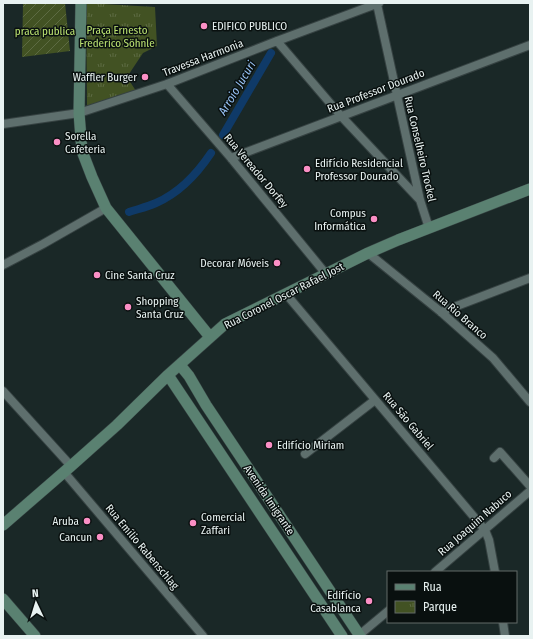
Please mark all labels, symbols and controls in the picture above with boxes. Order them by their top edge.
place label: EDIFICO PUBLICO [212,20,287,33]
marker: EDIFICO PUBLICO [199,21,209,31]
park label: Praça Ernesto Frederico Söhnle [79,24,155,50]
park label: praca publica [15,25,75,38]
street label: Travessa Harmonia [161,37,245,79]
water label: Arroio Jucuri [215,58,259,118]
street label: Rua Professor Dourado [325,66,427,116]
place label: Waffler Burger [73,71,137,84]
marker: Waffler Burger [140,72,150,82]
street label: Rua Conselheiro Trockel [402,95,438,203]
place label: Sorella Cafeteria [65,130,105,156]
street label: Rua Vereador Dorfey [221,131,291,211]
marker: Sorella Cafeteria [52,137,62,147]
place label: Edifício Residencial Professor Dourado [315,157,403,183]
marker: Edifício Residencial Professor Dourado [302,164,312,174]
place label: Compus Informática [314,207,366,233]
marker: Compus Informática [369,214,379,224]
place label: Decorar Móveis [200,257,269,270]
marker: Decorar Móveis [272,258,282,268]
street label: Rua Coronel Oscar Rafael Jost [222,260,346,332]
place label: Cine Santa Cruz [105,269,175,282]
marker: Cine Santa Cruz [92,270,102,280]
street label: Rua Rio Branco [430,288,490,342]
place label: Shopping Santa Cruz [136,295,184,321]
marker: Shopping Santa Cruz [123,302,133,312]
street label: Rua São Gabriel [380,389,436,453]
place label: Edifício Miriam [277,439,344,452]
marker: Edifício Miriam [264,440,274,450]
street label: Avenida Imigrante [241,463,297,537]
street label: Rua Joaquim Nabuco [436,487,515,558]
street label: Rua Emílio Rabenschlag [103,502,182,593]
place label: Comercial Zaffari [201,511,245,537]
place label: Aruba [52,515,79,528]
marker: Aruba [82,516,92,526]
marker: Comercial Zaffari [188,518,198,528]
place label: Cancun [59,531,92,544]
marker: Cancun [95,532,105,542]
legend [387,571,517,623]
text: Rua [423,580,442,594]
north arrow [16,583,56,623]
text: N [32,587,39,600]
place label: Edifício Casablanca [310,589,361,615]
marker: Edifício Casablanca [364,596,374,606]
text: Parque [423,600,457,614]

